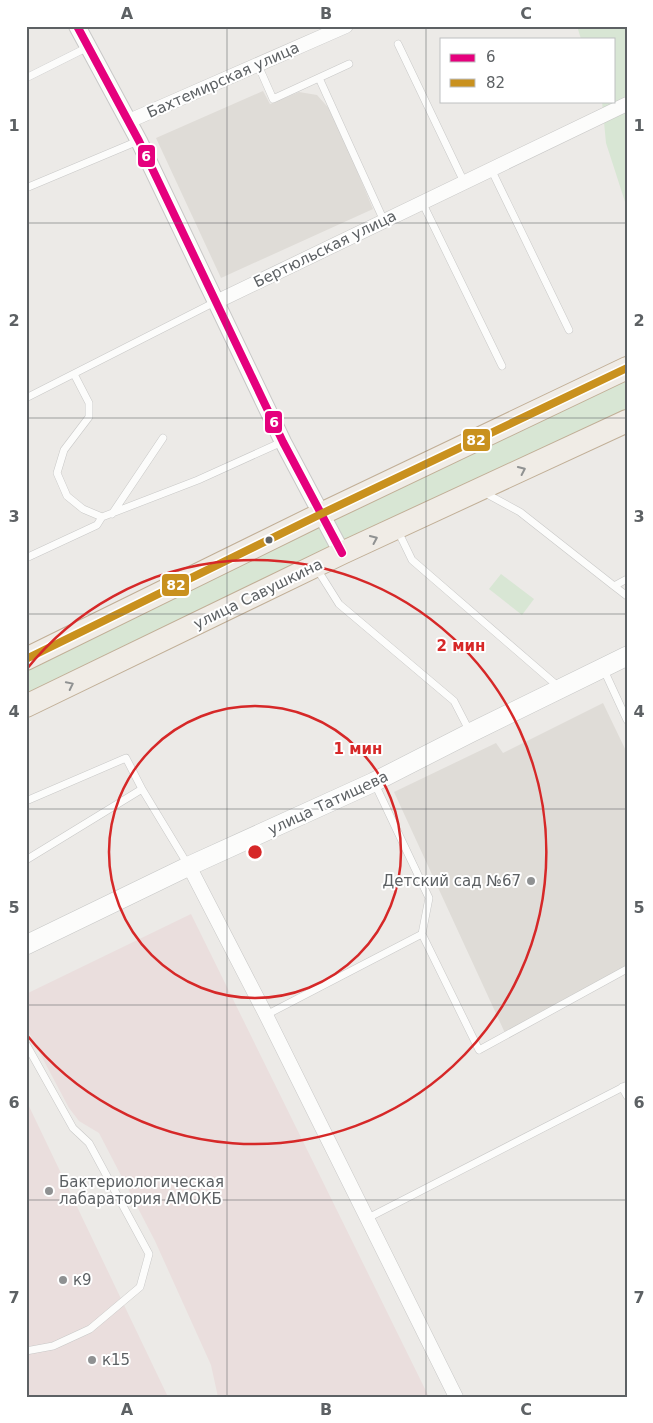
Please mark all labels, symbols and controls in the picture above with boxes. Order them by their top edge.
text: A [121,4,134,23]
text: B [320,4,332,23]
text: C [520,4,532,23]
street label: Бахтемирская улица [144,38,302,122]
legend [440,38,616,102]
text: 6 [486,48,496,66]
text: 82 [486,74,505,92]
text: 1 [8,116,20,135]
text: 1 [633,116,645,135]
line badge: 6 [137,144,156,168]
text: 6 [141,148,151,164]
street label: Бертюльская улица [251,207,399,291]
text: 2 [8,311,20,330]
text: 2 [633,311,645,330]
line badge: 6 [264,410,283,434]
text: 6 [269,414,279,430]
line badge: 82 [462,428,491,452]
text: 82 [466,432,486,448]
one-way arrow [516,467,525,477]
text: 3 [8,507,20,526]
text: 3 [633,507,645,526]
one-way arrow [369,534,378,545]
unlabelled marker [264,535,274,545]
street label: улица Савушкина [191,555,325,633]
line badge: 82 [161,573,190,597]
text: 82 [166,577,186,593]
text: 2 мин [437,637,485,655]
one-way arrow [65,681,74,691]
text: 4 [8,702,20,721]
text: 4 [633,702,645,721]
text: 1 мин [334,740,382,758]
street label: улица Татищева [265,767,391,839]
centre of rings [246,843,264,861]
place label: Детский сад №67 [382,872,521,890]
marker: Детский сад №67 [525,875,537,887]
text: 5 [8,898,20,917]
text: 5 [633,898,645,917]
text: 6 [8,1093,20,1112]
text: 6 [633,1093,645,1112]
place label: Бактериологическая лабаратория АМОКБ [59,1173,224,1208]
marker: Бактериологическая лабаратория АМОКБ [43,1185,55,1197]
place label: к9 [73,1271,92,1289]
marker: к9 [57,1274,69,1286]
text: 7 [8,1288,20,1307]
text: 7 [633,1288,645,1307]
place label: к15 [102,1351,130,1369]
marker: к15 [86,1354,98,1366]
text: A [121,1400,134,1419]
text: B [320,1400,332,1419]
text: C [520,1400,532,1419]

